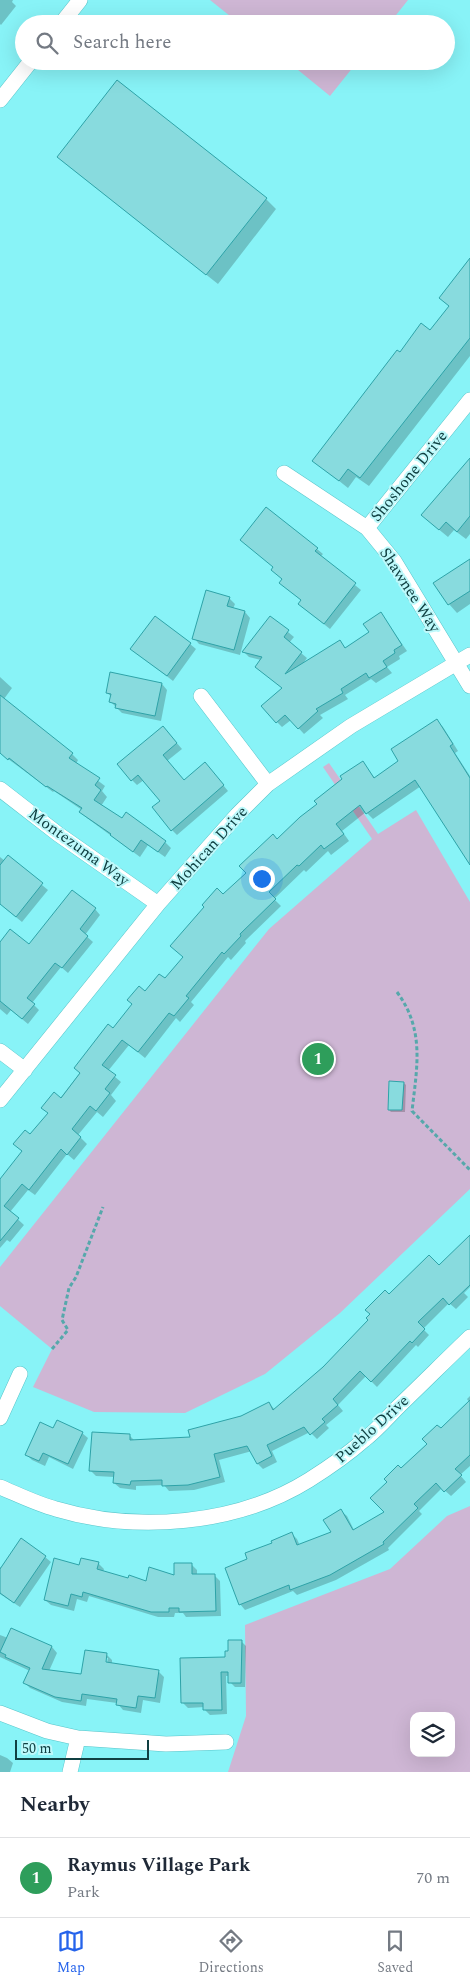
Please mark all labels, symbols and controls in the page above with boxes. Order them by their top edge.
search box [15,15,455,70]
text: Search here [73,28,172,57]
icon: search [33,29,61,57]
street label: Shoshone Drive [365,425,453,527]
street label: Shawnee Way [373,543,447,638]
street label: Mohican Drive [165,801,253,895]
street label: Montezuma Way [24,802,136,893]
your location [249,866,275,892]
pin: 1 [302,1040,334,1078]
street label: Pueblo Drive [330,1389,414,1469]
map controls [410,1712,455,1757]
button: layers [410,1712,455,1757]
scale bar [15,1737,149,1760]
text: 50 m [22,1738,52,1759]
text: Nearby [20,1789,90,1821]
text: Raymus Village Park [67,1851,250,1880]
text: 1 [32,1866,40,1890]
text: 70 m [416,1866,450,1890]
text: Park [67,1880,100,1904]
tab: Map [57,1927,85,1978]
tab: Directions [198,1927,264,1978]
tab: Saved [377,1927,413,1978]

